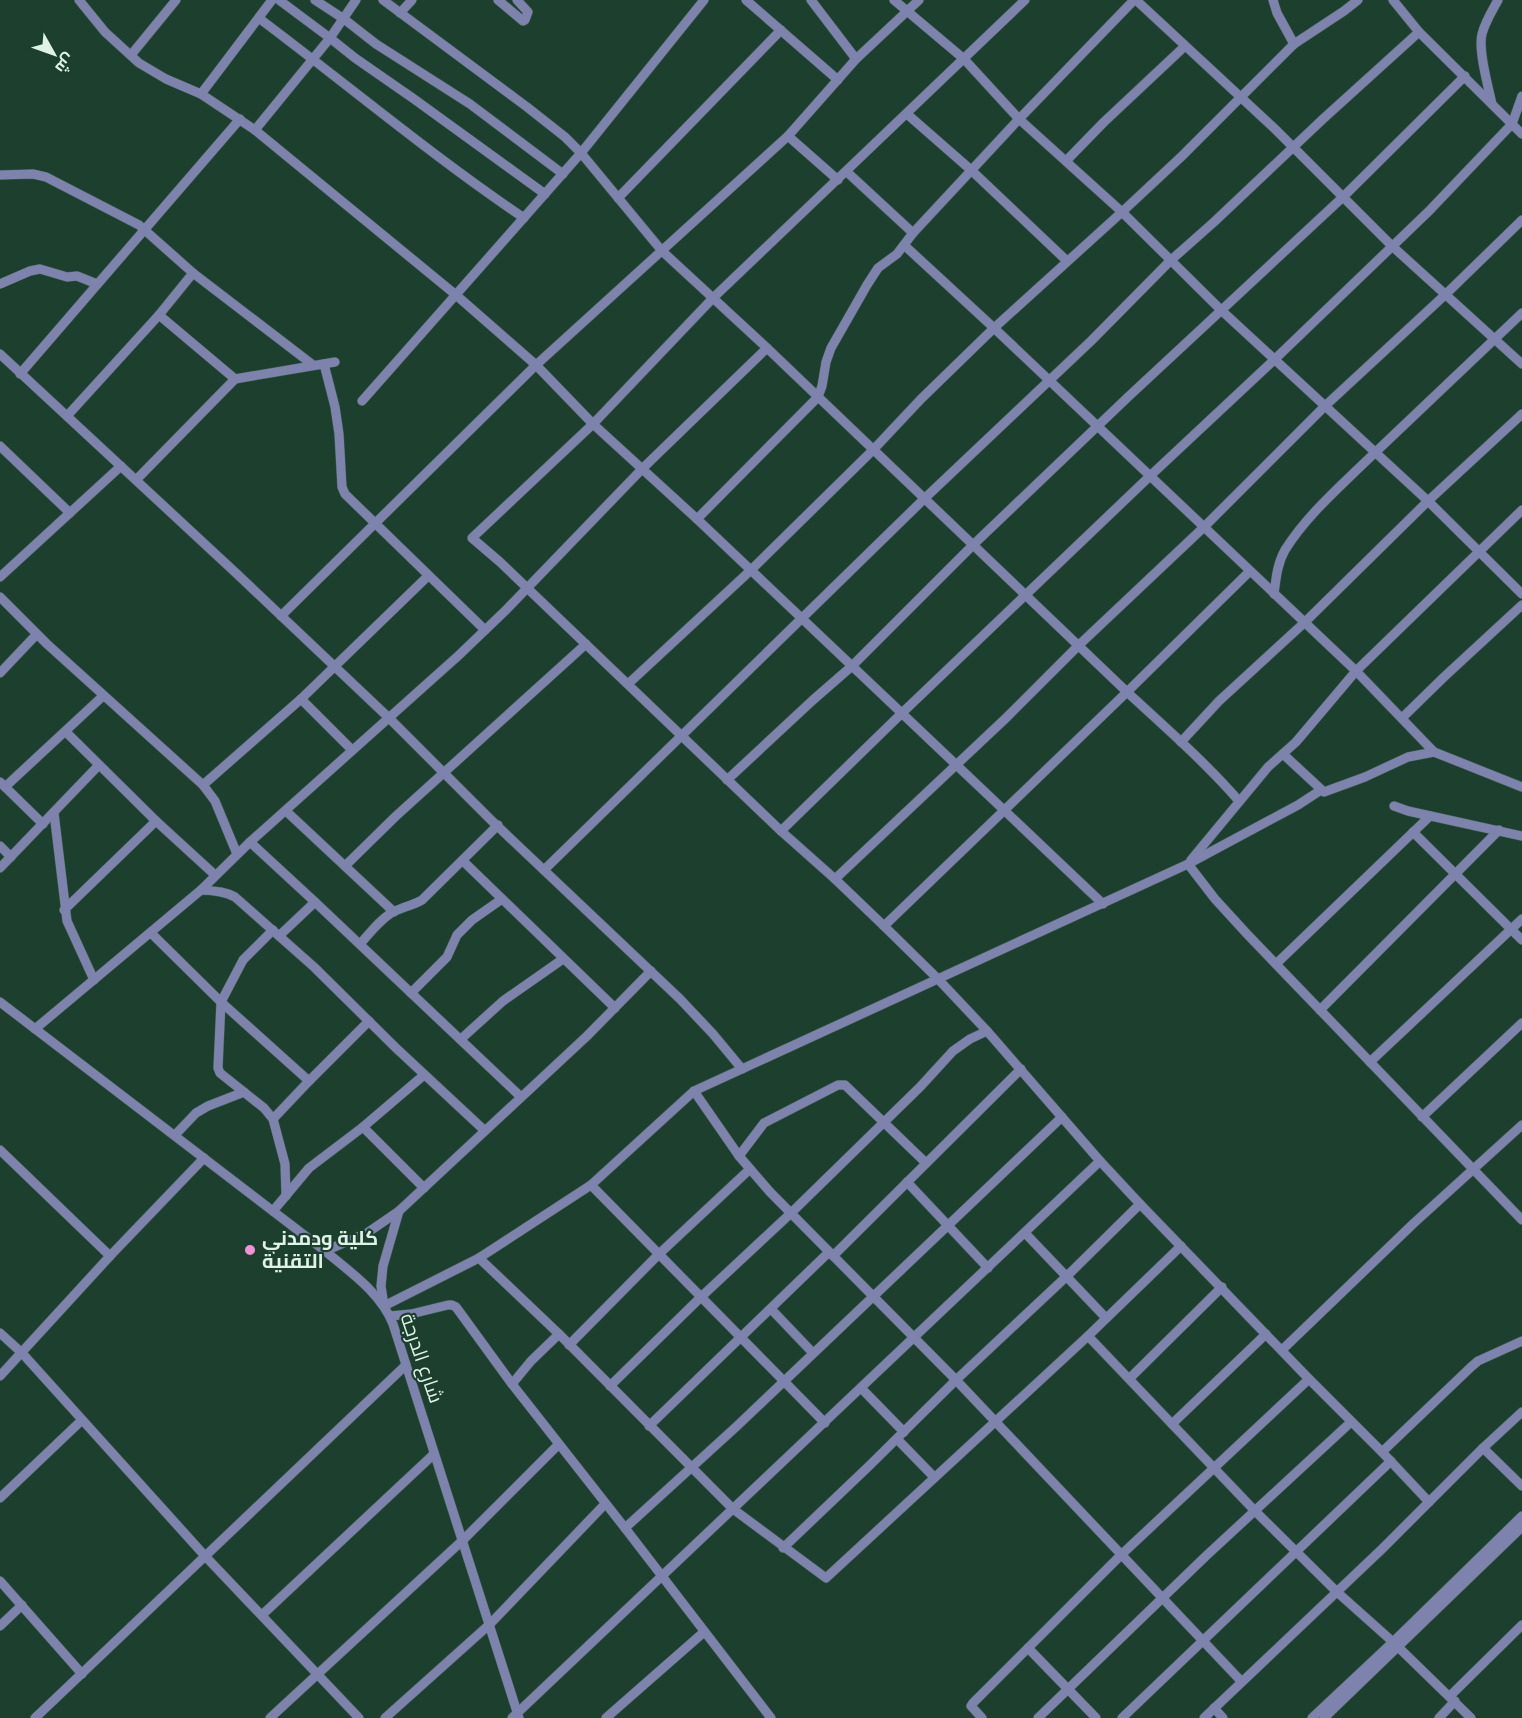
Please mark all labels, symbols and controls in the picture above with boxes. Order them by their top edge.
north arrow [24,24,84,84]
text: ش [51,49,79,77]
place label: كلية ودمدني التقنية [262,1226,378,1273]
marker: كلية ودمدني التقنية [243,1243,257,1257]
street label: شارع الدرجة [394,1310,449,1407]

